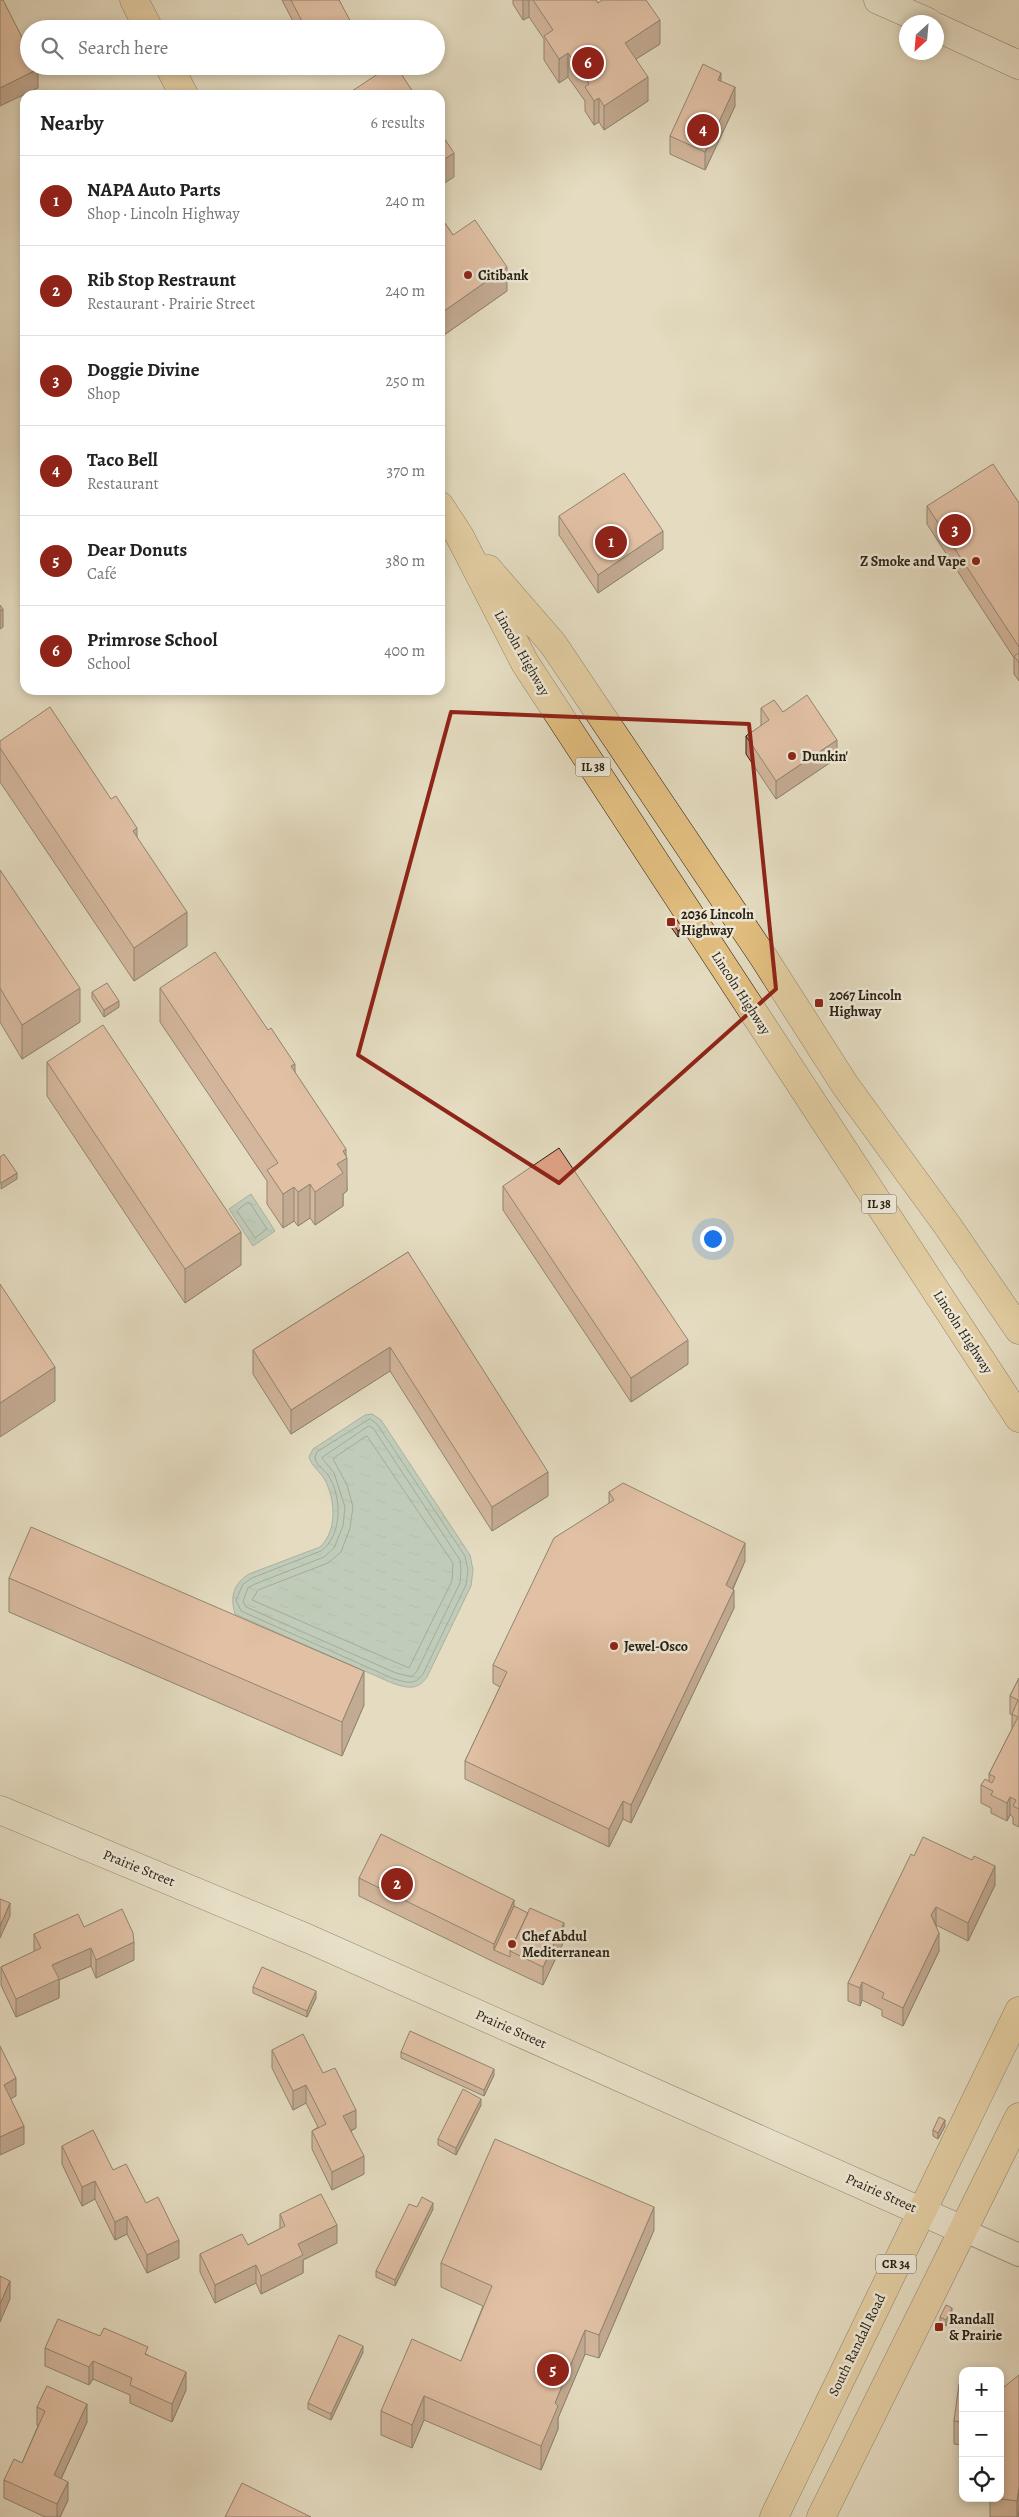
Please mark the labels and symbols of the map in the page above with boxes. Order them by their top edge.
north arrow [899,15,944,60]
pin: 6 [572,44,604,82]
pin: 4 [687,111,719,149]
place label: Citibank [478,266,529,285]
marker: Citibank [462,269,474,281]
pin: 3 [939,511,971,549]
pin: 1 [595,523,627,561]
place label: Z Smoke and Vape [860,552,967,571]
marker: Z Smoke and Vape [970,555,982,567]
street label: Lincoln Highway [490,607,555,700]
place label: Dunkin' [802,747,849,766]
marker: Dunkin' [786,750,798,762]
road number: IL 38 [576,758,610,776]
place label: 2036 Lincoln Highway [681,905,754,940]
marker: 2036 Lincoln Highway [665,916,677,928]
street label: Lincoln Highway [707,948,776,1039]
place label: 2067 Lincoln Highway [829,986,902,1021]
marker: 2067 Lincoln Highway [813,997,825,1009]
road number: IL 38 [862,1194,896,1214]
your location [700,1226,726,1252]
street label: Lincoln Highway [929,1287,998,1378]
place label: Jewel-Osco [624,1637,688,1656]
marker: Jewel-Osco [608,1640,620,1652]
street label: Prairie Street [100,1845,178,1891]
pin: 2 [381,1865,413,1903]
place label: Chef Abdul Mediterranean [522,1927,610,1962]
marker: Chef Abdul Mediterranean [506,1938,518,1950]
street label: Prairie Street [472,2005,550,2053]
street label: Prairie Street [842,2169,920,2217]
road number: CR 34 [876,2254,916,2274]
street label: South Randall Road [824,2290,890,2399]
place label: Randall & Prairie [949,2310,1003,2345]
marker: Randall & Prairie [933,2321,945,2333]
pin: 5 [537,2351,569,2389]

